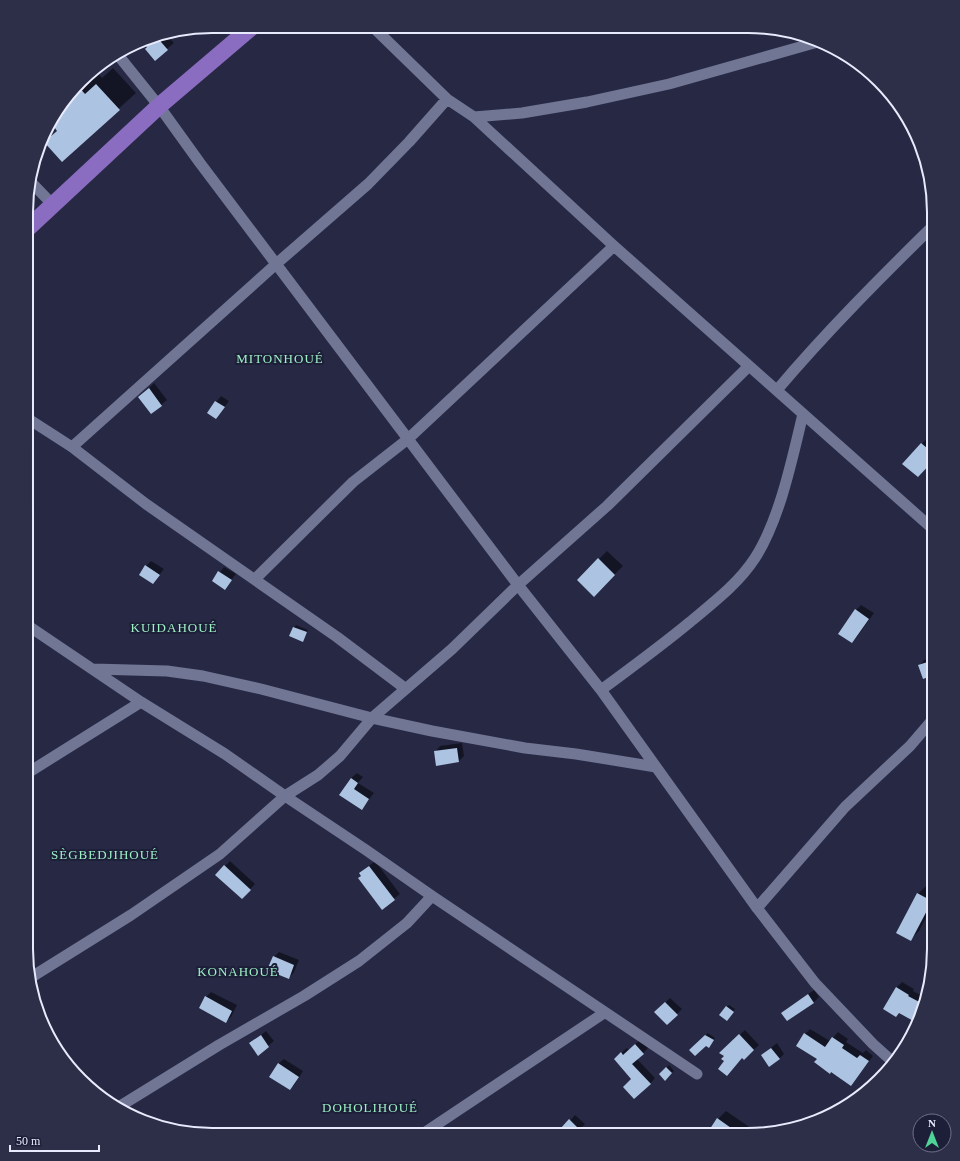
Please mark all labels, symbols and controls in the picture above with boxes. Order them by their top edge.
district label: MITONHOUÉ [236,351,324,366]
district label: KUIDAHOUÉ [131,620,218,635]
district label: SÈGBEDJIHOUÉ [51,847,159,862]
district label: KONAHOUÉ [197,964,279,979]
district label: DOHOLIHOUÉ [322,1100,418,1115]
north arrow [912,1113,952,1153]
text: N [928,1117,936,1129]
scale bar [10,1127,99,1153]
text: 50 m [16,1134,41,1148]

